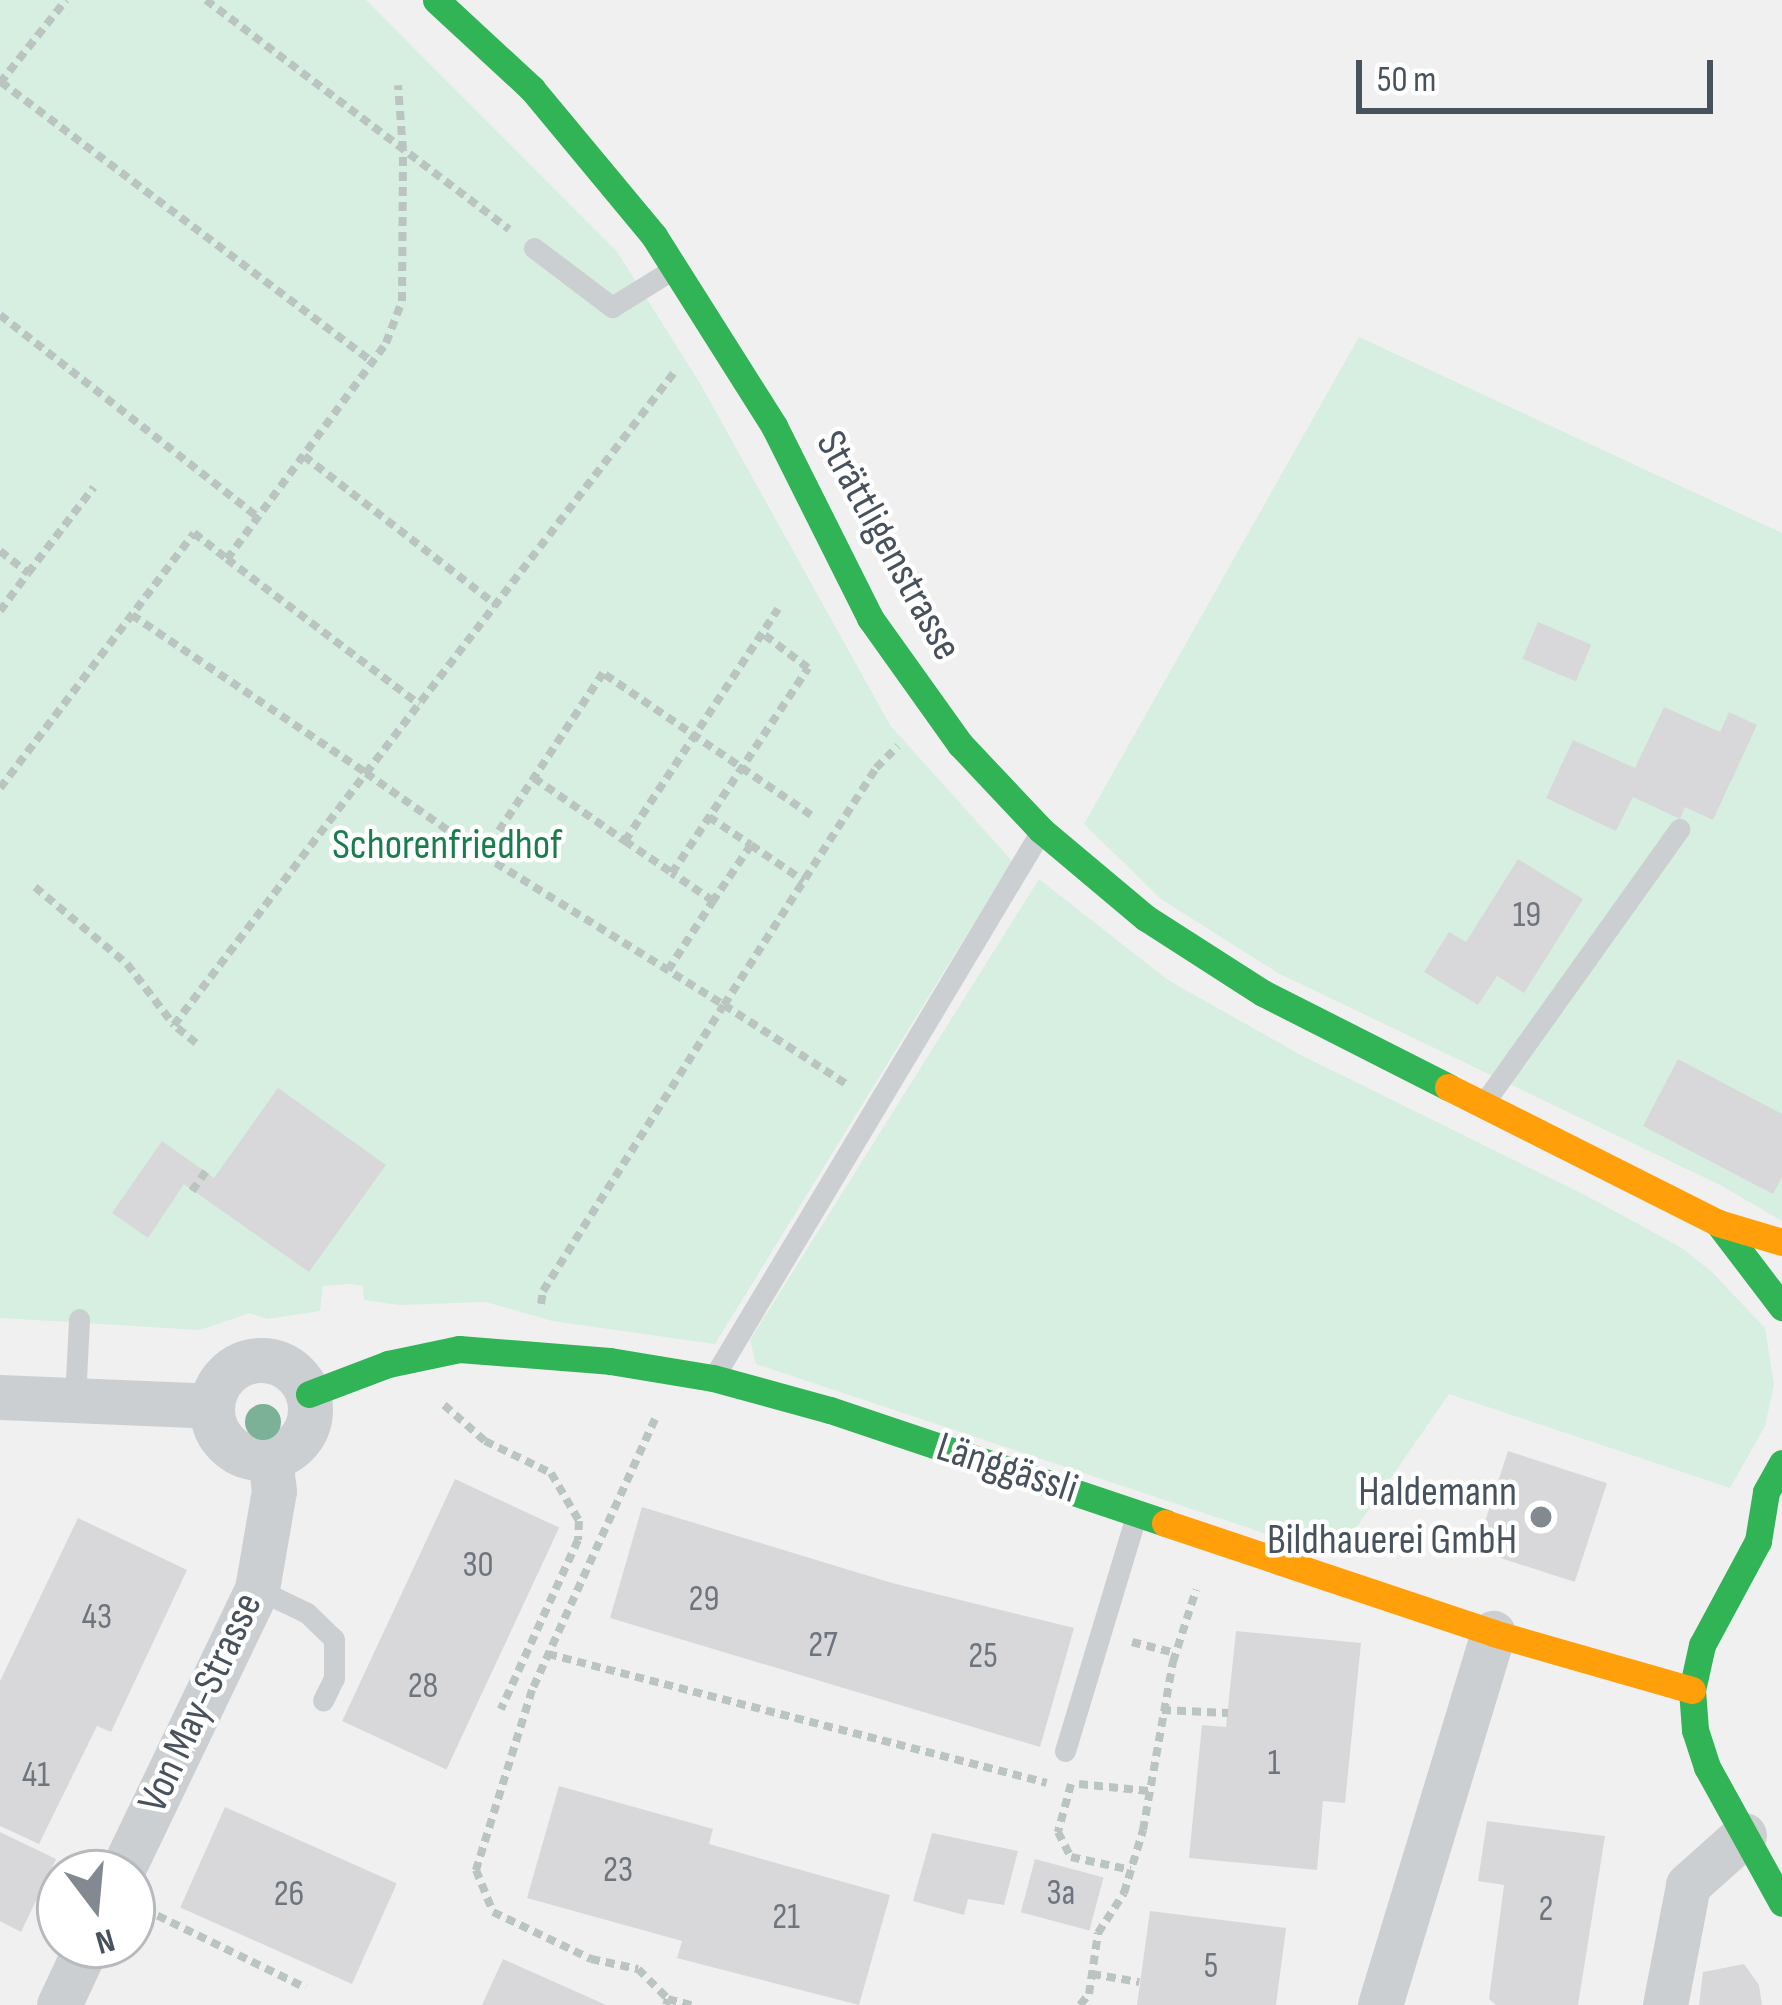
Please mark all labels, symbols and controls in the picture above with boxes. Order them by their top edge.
scale bar [1362,36,1719,110]
text: 50 m [1377,59,1436,102]
street label: Strättligenstrasse [804,423,972,669]
park label: Schorenfriedhof [332,821,562,871]
house number: 19 [1513,894,1541,938]
street label: Länggässli [930,1423,1084,1515]
place label: Haldemann Bildhauerei GmbH [1267,1468,1517,1567]
marker: Haldemann Bildhauerei GmbH [1528,1504,1554,1530]
house number: 30 [462,1544,494,1588]
house number: 29 [689,1578,719,1622]
street label: Von May-Strasse [128,1585,274,1821]
house number: 43 [82,1596,112,1640]
house number: 27 [808,1624,838,1668]
house number: 25 [968,1635,998,1679]
house number: 28 [408,1665,438,1709]
house number: 1 [1268,1742,1280,1786]
house number: 41 [22,1754,50,1798]
north arrow [36,1849,156,1969]
house number: 23 [603,1849,633,1893]
house number: 3a [1047,1872,1075,1916]
house number: 26 [274,1873,304,1917]
house number: 2 [1539,1888,1553,1932]
house number: 21 [772,1896,800,1940]
text: N [91,1919,119,1962]
house number: 5 [1204,1945,1218,1989]

